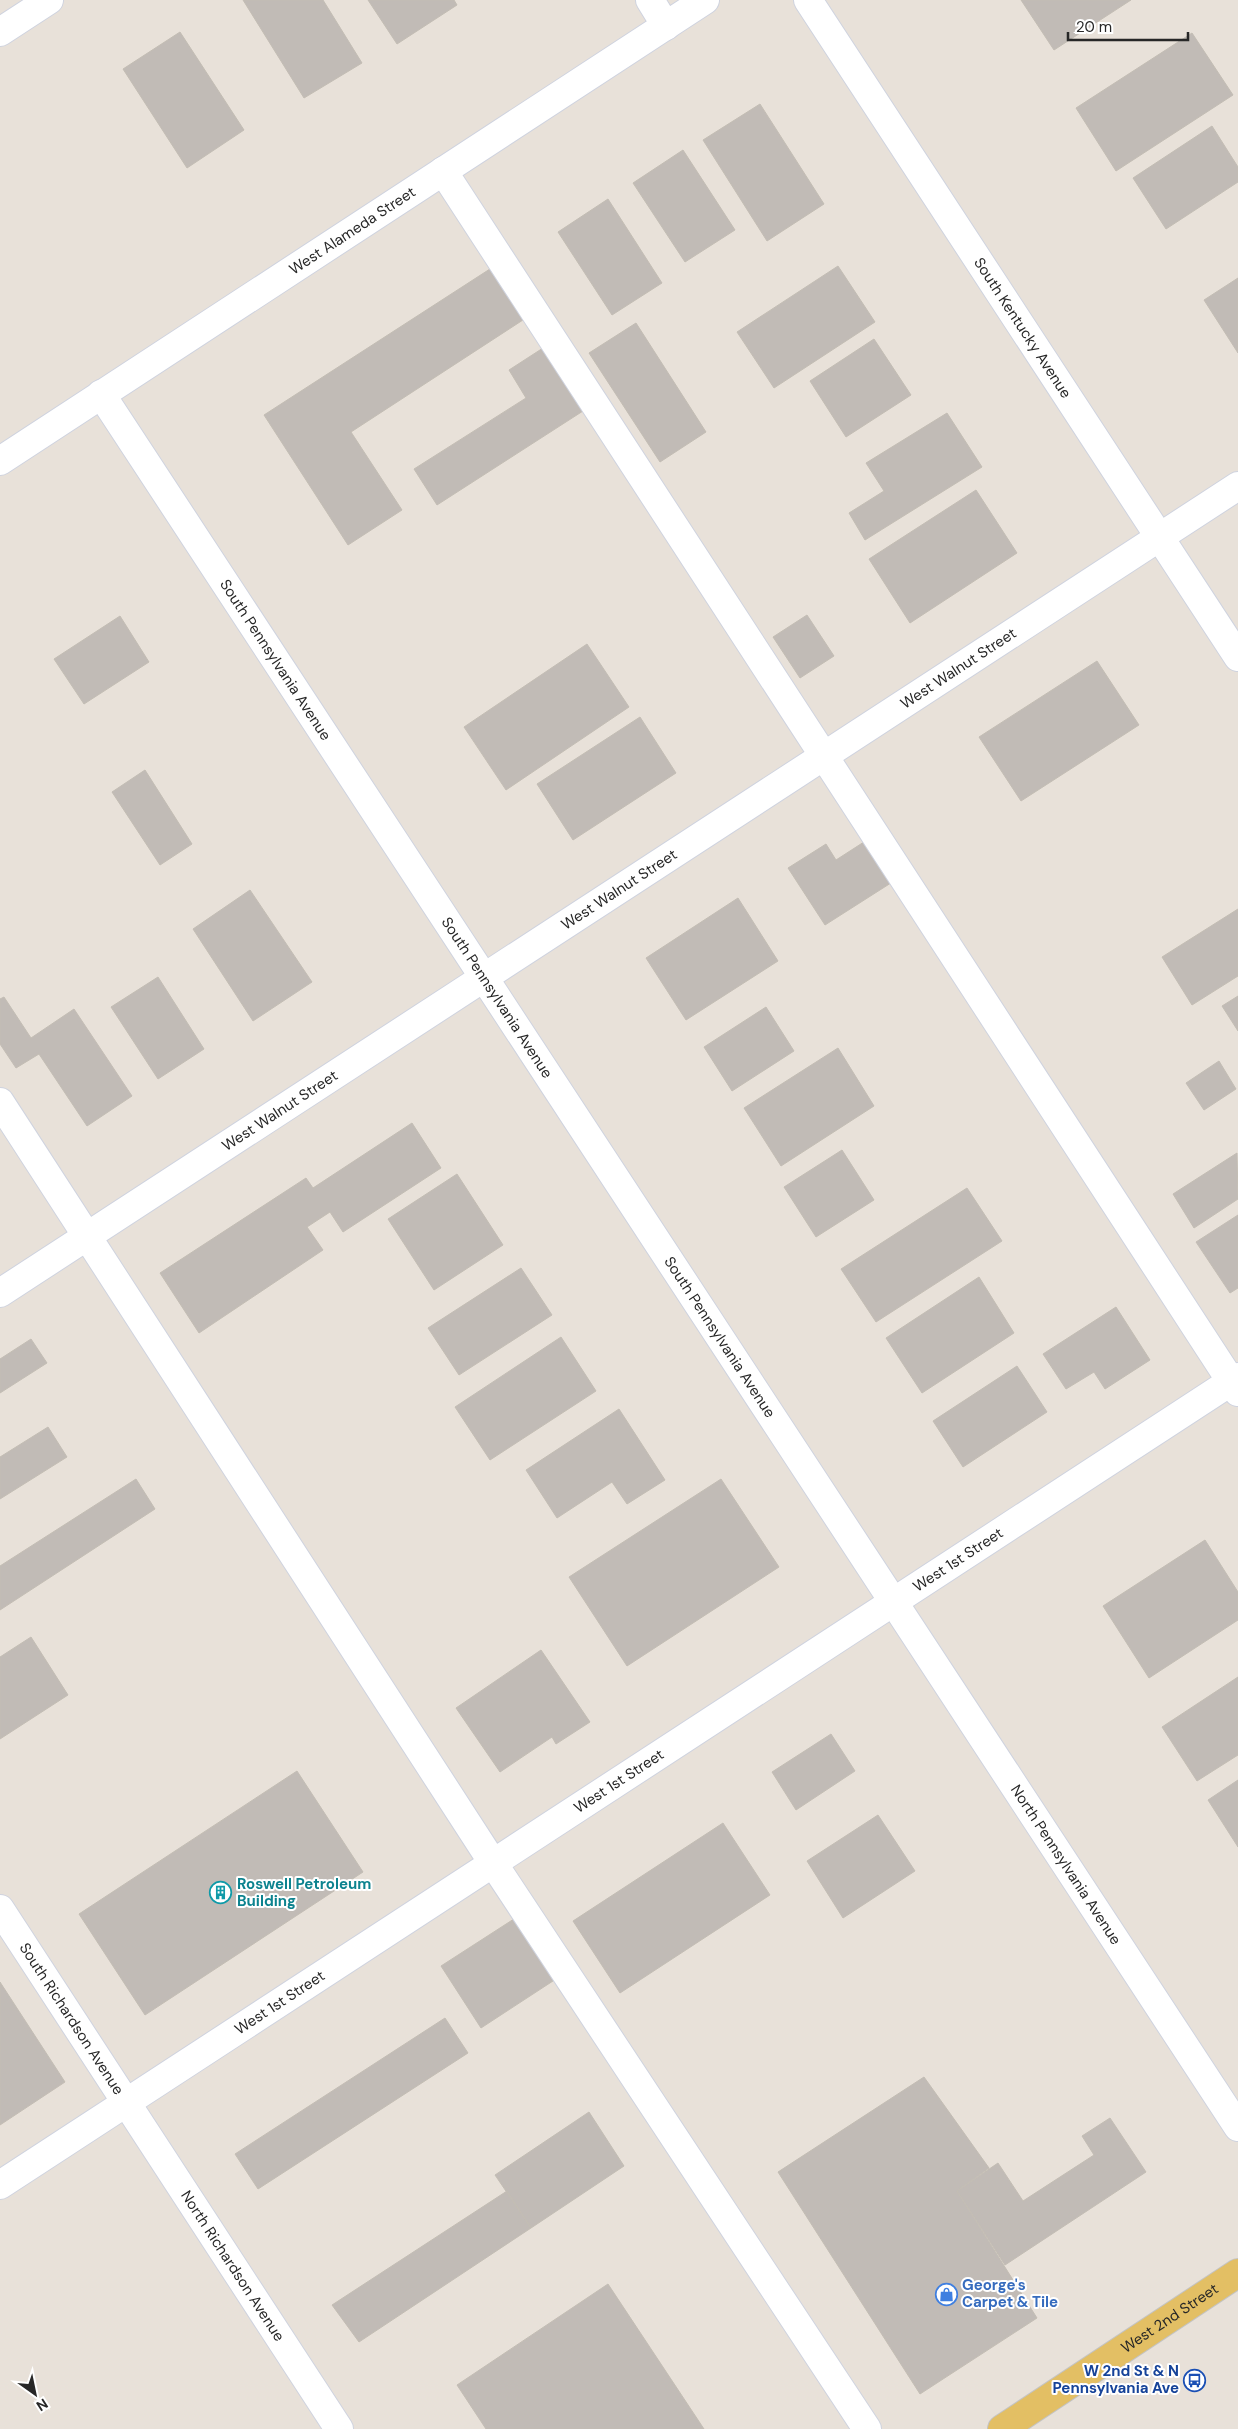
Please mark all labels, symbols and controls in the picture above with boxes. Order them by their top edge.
scale bar [1068,10,1188,42]
text: 20 m [1076,17,1112,37]
street label: West Alameda Street [285,182,419,279]
street label: South Kentucky Avenue [969,254,1076,402]
street label: South Pennsylvania Avenue [215,575,336,744]
street label: West Walnut Street [897,623,1020,713]
street label: West Walnut Street [557,844,681,935]
street label: South Pennsylvania Avenue [437,913,557,1082]
street label: West Walnut Street [218,1065,342,1156]
street label: South Pennsylvania Avenue [660,1253,780,1422]
street label: West 1st Street [909,1523,1007,1596]
street label: West 1st Street [570,1744,668,1818]
street label: North Pennsylvania Avenue [1006,1781,1126,1949]
place label: Roswell Petroleum Building [237,1874,371,1911]
building icon: Roswell Petroleum Building [209,1881,233,1905]
street label: South Richardson Avenue [15,1939,128,2099]
street label: West 1st Street [231,1966,329,2039]
street label: North Richardson Avenue [176,2187,289,2345]
place label: George's Carpet & Tile [962,2275,1058,2312]
street label: West 2nd Street [1117,2279,1222,2358]
shop icon: George's Carpet & Tile [934,2282,958,2306]
place label: W 2nd St & N Pennsylvania Ave [1053,2361,1179,2398]
bus stop icon: W 2nd St & N Pennsylvania Ave [1183,2368,1207,2392]
north arrow [10,2369,60,2419]
text: N [33,2395,51,2415]

